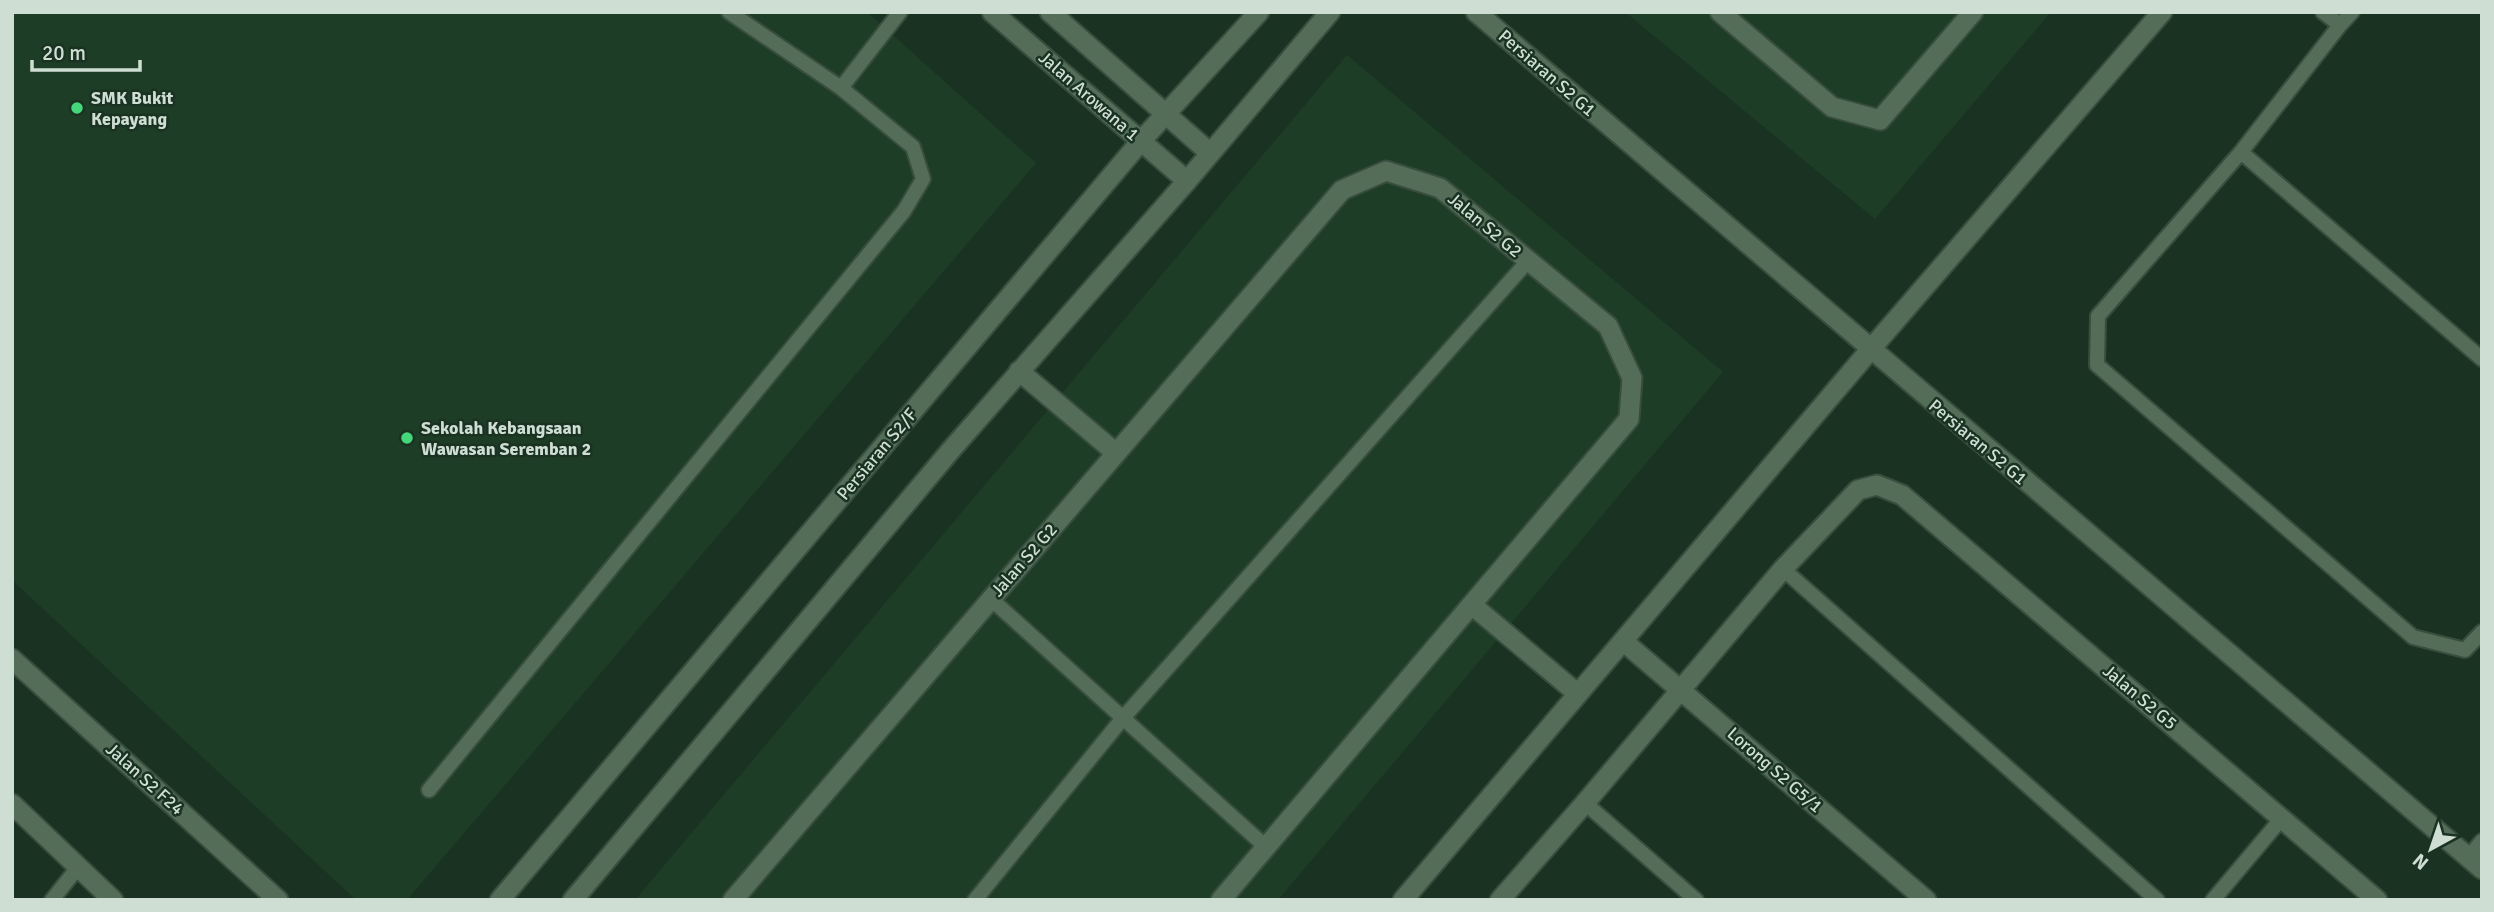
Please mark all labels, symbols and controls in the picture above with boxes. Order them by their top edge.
street label: Persiaran S2 G1 [1494,25,1600,121]
scale bar [32,28,140,72]
text: 20 m [42,40,86,66]
street label: Jalan Arowana 1 [1034,46,1144,146]
place label: SMK Bukit Kepayang [91,87,174,130]
marker: SMK Bukit Kepayang [69,100,85,116]
street label: Jalan S2 G2 [1443,188,1527,262]
street label: Persiaran S2 G1 [1924,394,2032,490]
street label: Persiaran S2/F [832,404,922,504]
place label: Sekolah Kebangsaan Wawasan Seremban 2 [421,417,591,460]
marker: Sekolah Kebangsaan Wawasan Seremban 2 [399,430,415,446]
street label: Jalan S2 G2 [986,519,1062,601]
street label: Jalan S2 G5 [2098,660,2182,734]
street label: Lorong S2 G5/1 [1723,722,1827,818]
street label: Jalan S2 F24 [101,738,189,820]
north arrow [2396,814,2466,884]
text: N [2408,848,2433,875]

